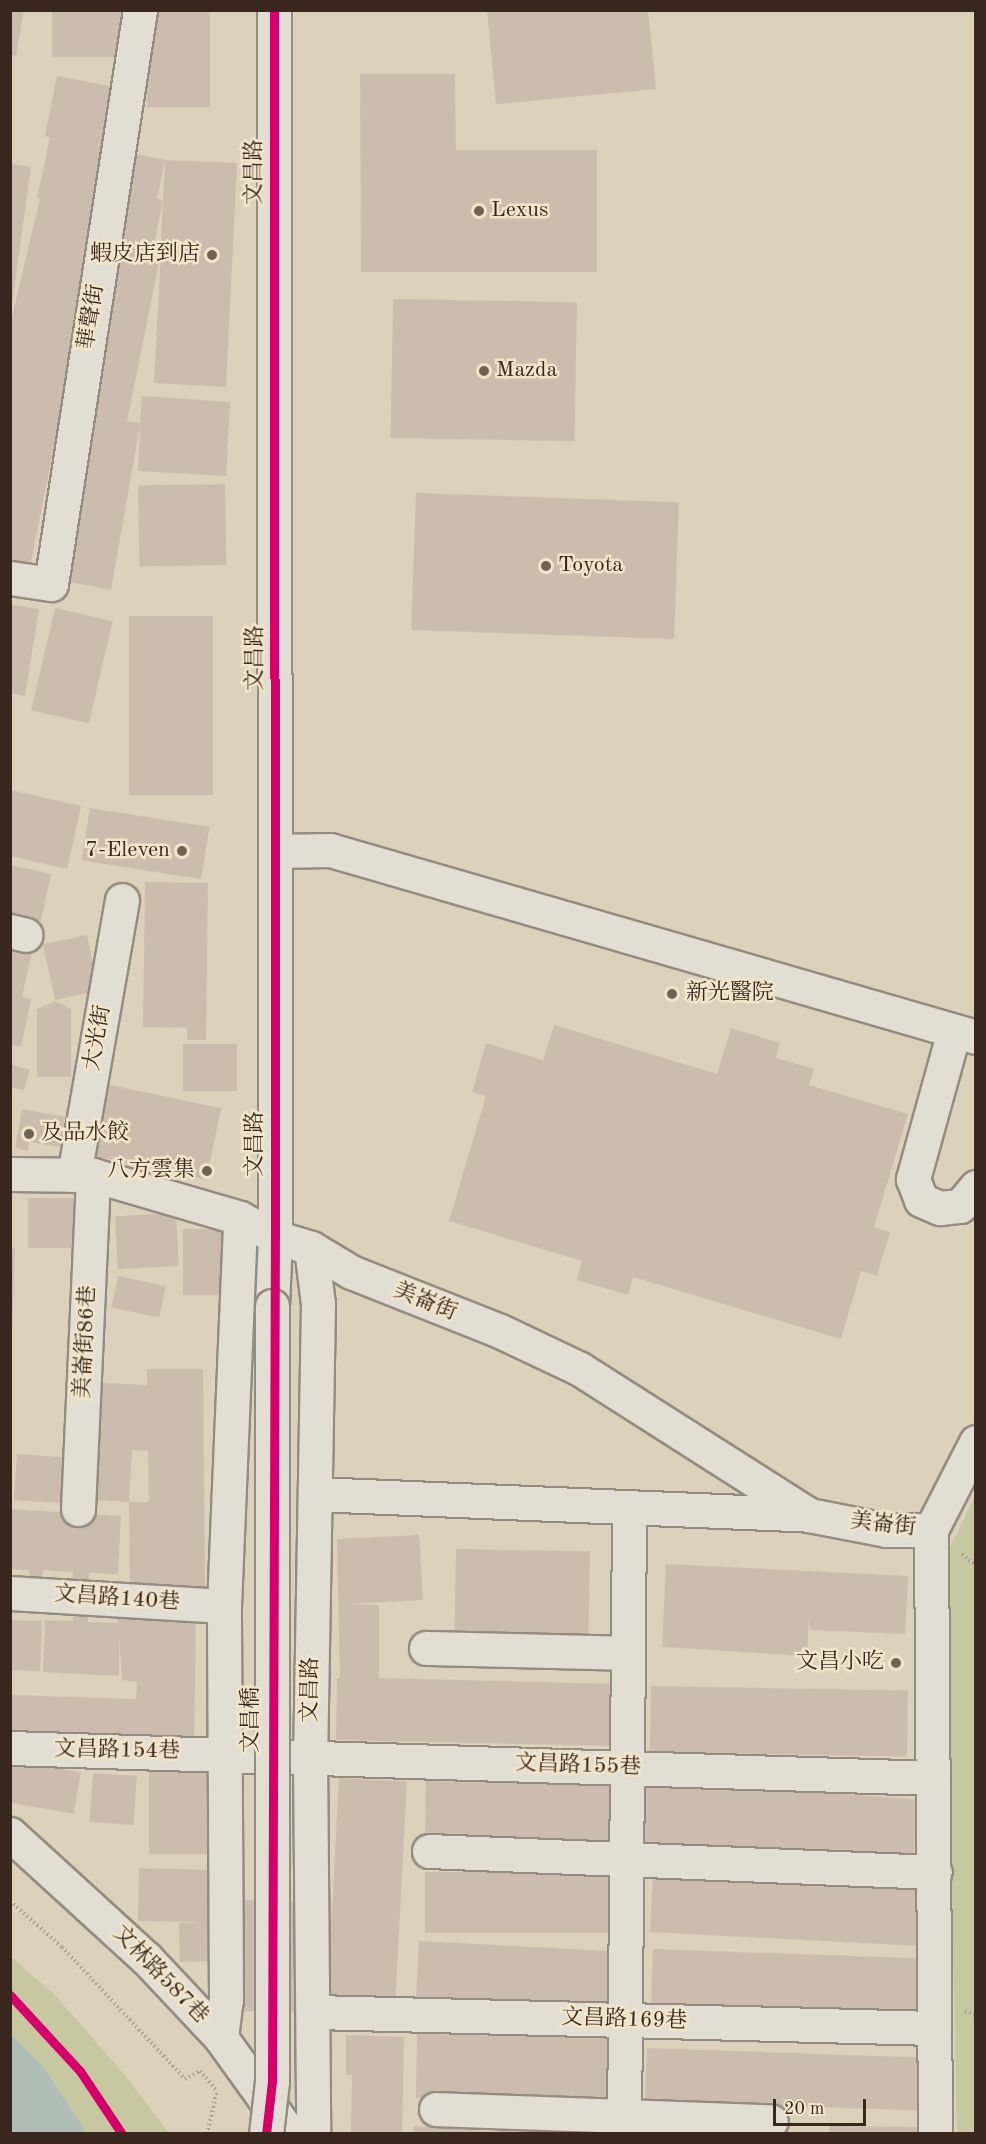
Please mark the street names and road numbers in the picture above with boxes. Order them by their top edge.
street label: 文昌路 [242,139,268,205]
street label: 華聲街 [74,282,110,352]
street label: 文昌路 [243,625,269,691]
street label: 大光街 [79,1003,117,1073]
street label: 文昌路 [243,1111,269,1177]
street label: 美崙街 [389,1277,461,1327]
street label: 美崙街86巷 [70,1285,102,1399]
street label: 美崙街 [849,1508,917,1542]
street label: 文昌路140巷 [53,1581,181,1617]
street label: 文昌路 [297,1657,325,1723]
street label: 文昌橋 [239,1687,265,1753]
street label: 文昌路154巷 [54,1737,180,1765]
street label: 文昌路155巷 [514,1751,642,1781]
street label: 文林路587巷 [107,1920,213,2030]
street label: 文昌路169巷 [560,2005,688,2035]

